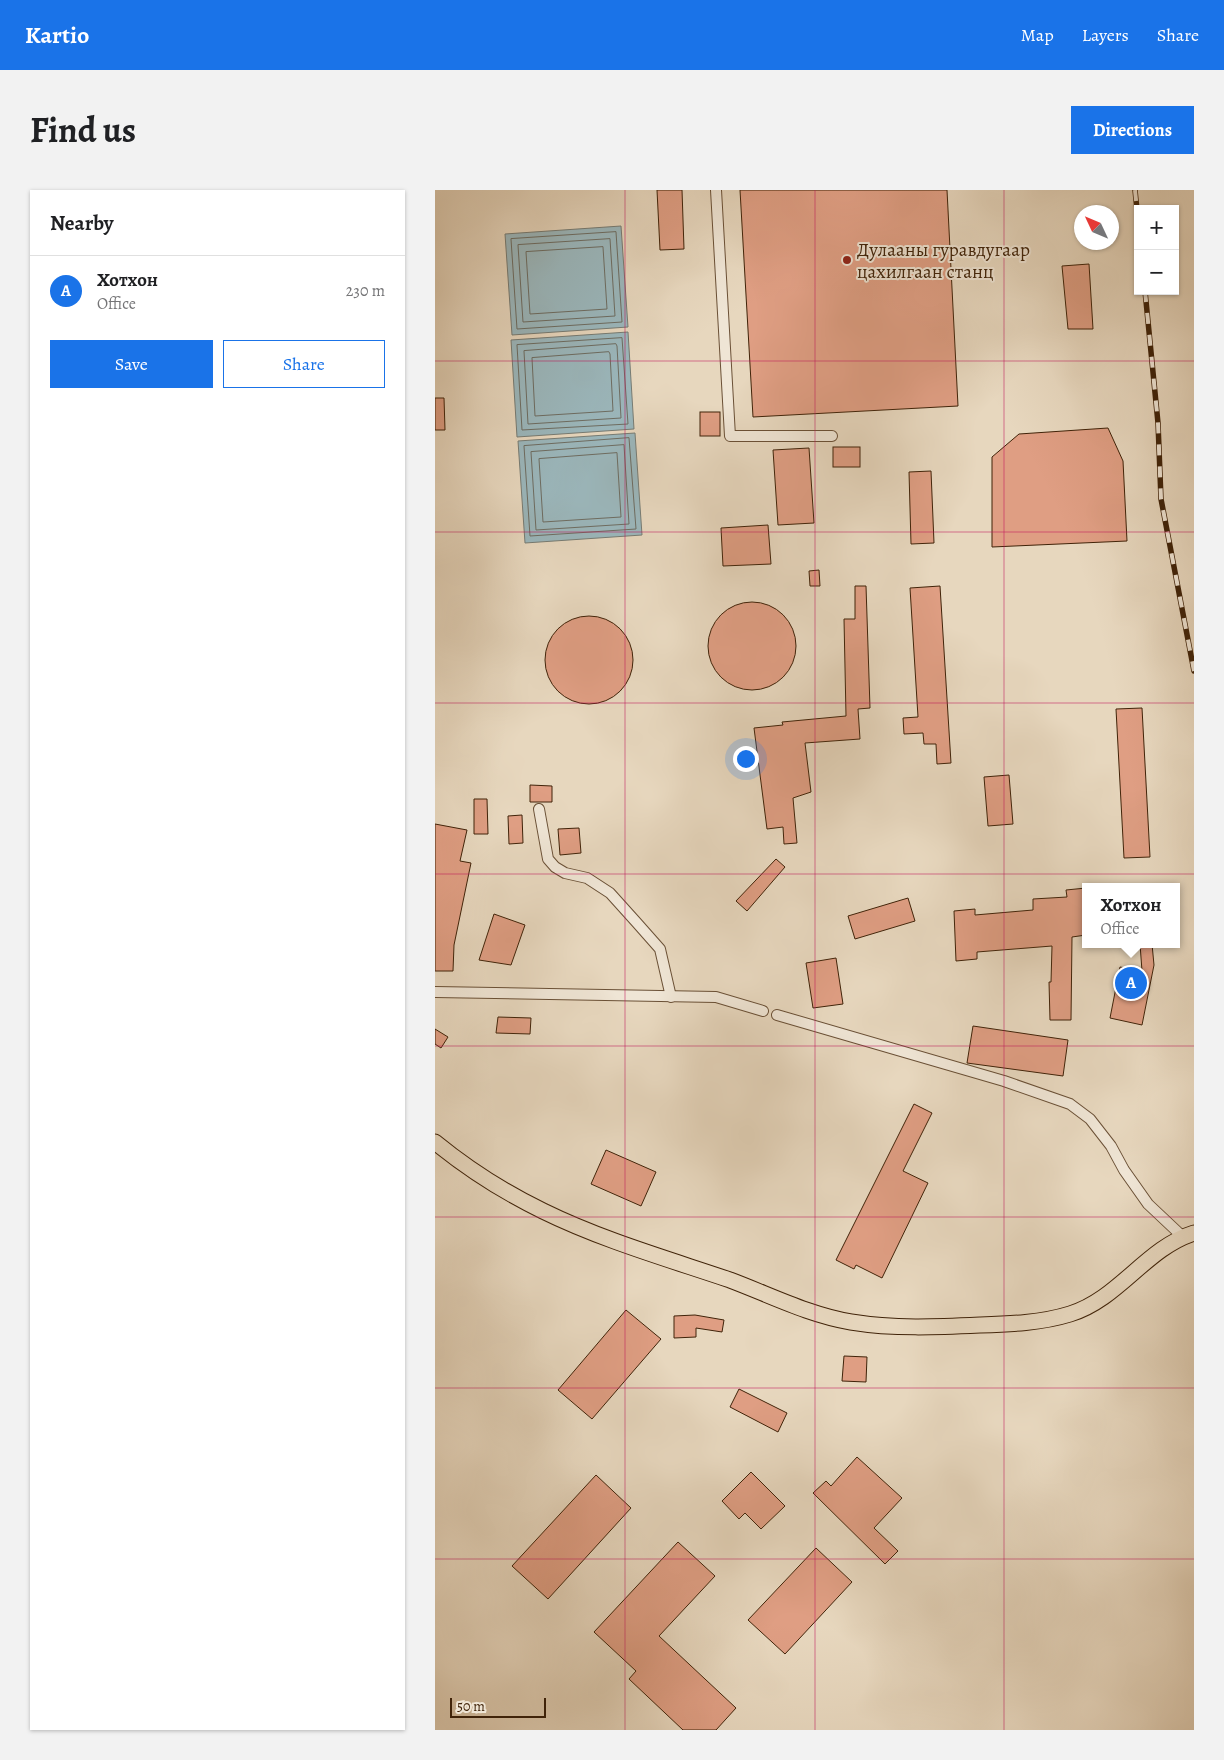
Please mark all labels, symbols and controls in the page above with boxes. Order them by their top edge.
text: Kartio [25,19,89,51]
text: Map [1021,23,1054,47]
text: Layers [1082,23,1129,47]
text: Share [1157,23,1199,47]
text: Find us [30,106,136,154]
button: Directions [1071,106,1194,154]
north arrow [1074,205,1119,250]
map controls [1134,205,1179,295]
button: + [1134,205,1179,250]
text: Nearby [50,209,113,237]
place label: Дулааны гуравдугаар цахилгаан станц [857,237,1030,285]
button: − [1134,250,1179,295]
marker: Дулааны гуравдугаар цахилгаан станц [841,254,853,266]
text: Хотхон [97,267,158,293]
text: A [61,280,71,302]
text: 230 m [346,280,385,302]
text: Office [97,293,136,315]
button: Save [50,340,213,388]
button: Share [223,340,385,388]
your location [733,746,759,772]
popup [1082,883,1180,948]
text: Хотхон [1101,892,1161,918]
text: Office [1101,918,1139,940]
pin: A [1115,964,1147,1002]
scale bar [450,1695,546,1718]
text: 50 m [457,1697,485,1716]

